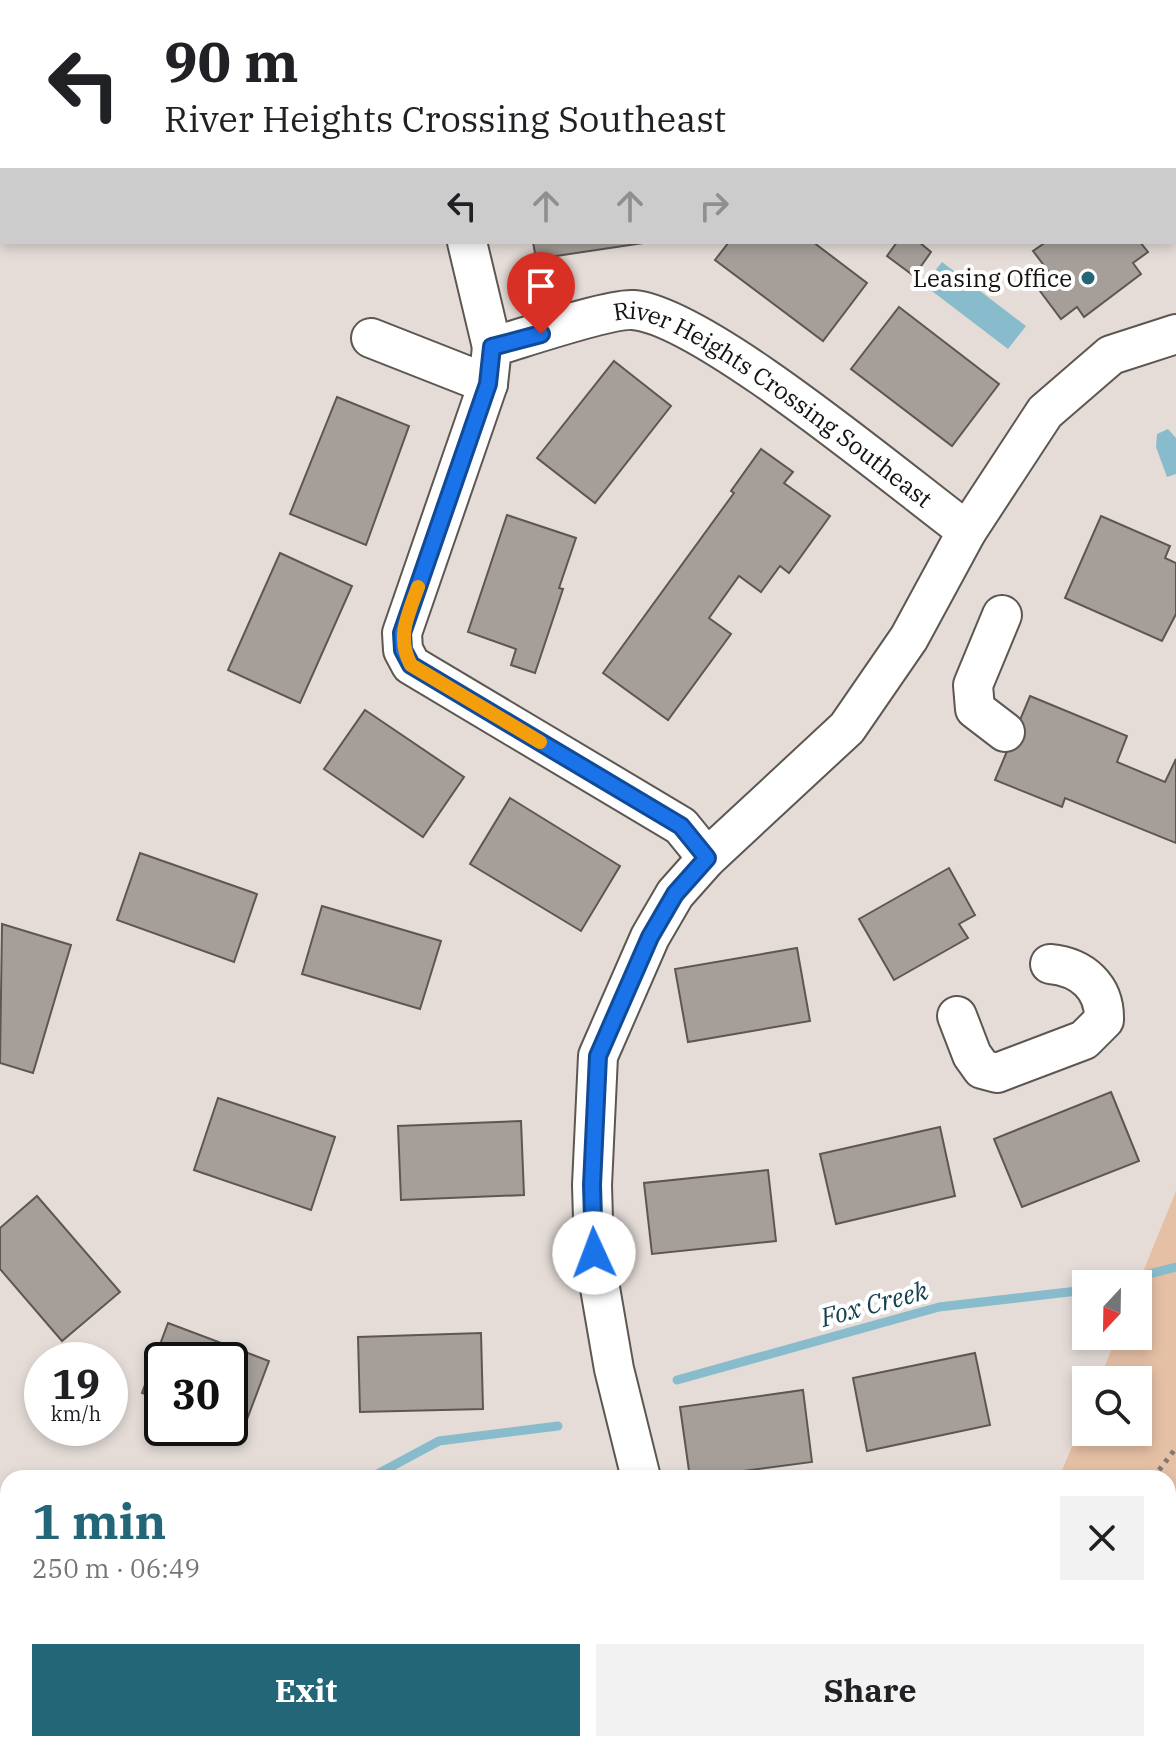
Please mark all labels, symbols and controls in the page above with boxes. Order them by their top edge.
text: 90 m [164,25,299,97]
icon: left [32,32,136,136]
text: River Heights Crossing Southeast [164,95,726,142]
icon: left [440,184,484,228]
icon: ahead [524,184,568,228]
icon: ahead [608,184,652,228]
icon: right [692,184,736,228]
pin [507,252,575,334]
place label: Leasing Office [913,262,1072,294]
icon: arrive [519,264,563,308]
marker: Leasing Office [1079,269,1097,287]
street label: River Heights Crossing Southeast [611,294,939,515]
position arrow [552,1211,636,1295]
north arrow [1072,1270,1152,1350]
map controls [1072,1270,1152,1446]
water label: Fox Creek [816,1272,932,1334]
speed limit sign: 30 [144,1342,248,1446]
text: 19 [52,1358,100,1410]
button: search [1072,1366,1152,1446]
text: km/h [51,1400,101,1427]
text: 1 min [32,1490,166,1552]
button: close [1060,1496,1144,1580]
text: 250 m · 06:49 [32,1551,200,1585]
button: Exit [32,1644,580,1736]
button: Share [596,1644,1144,1736]

